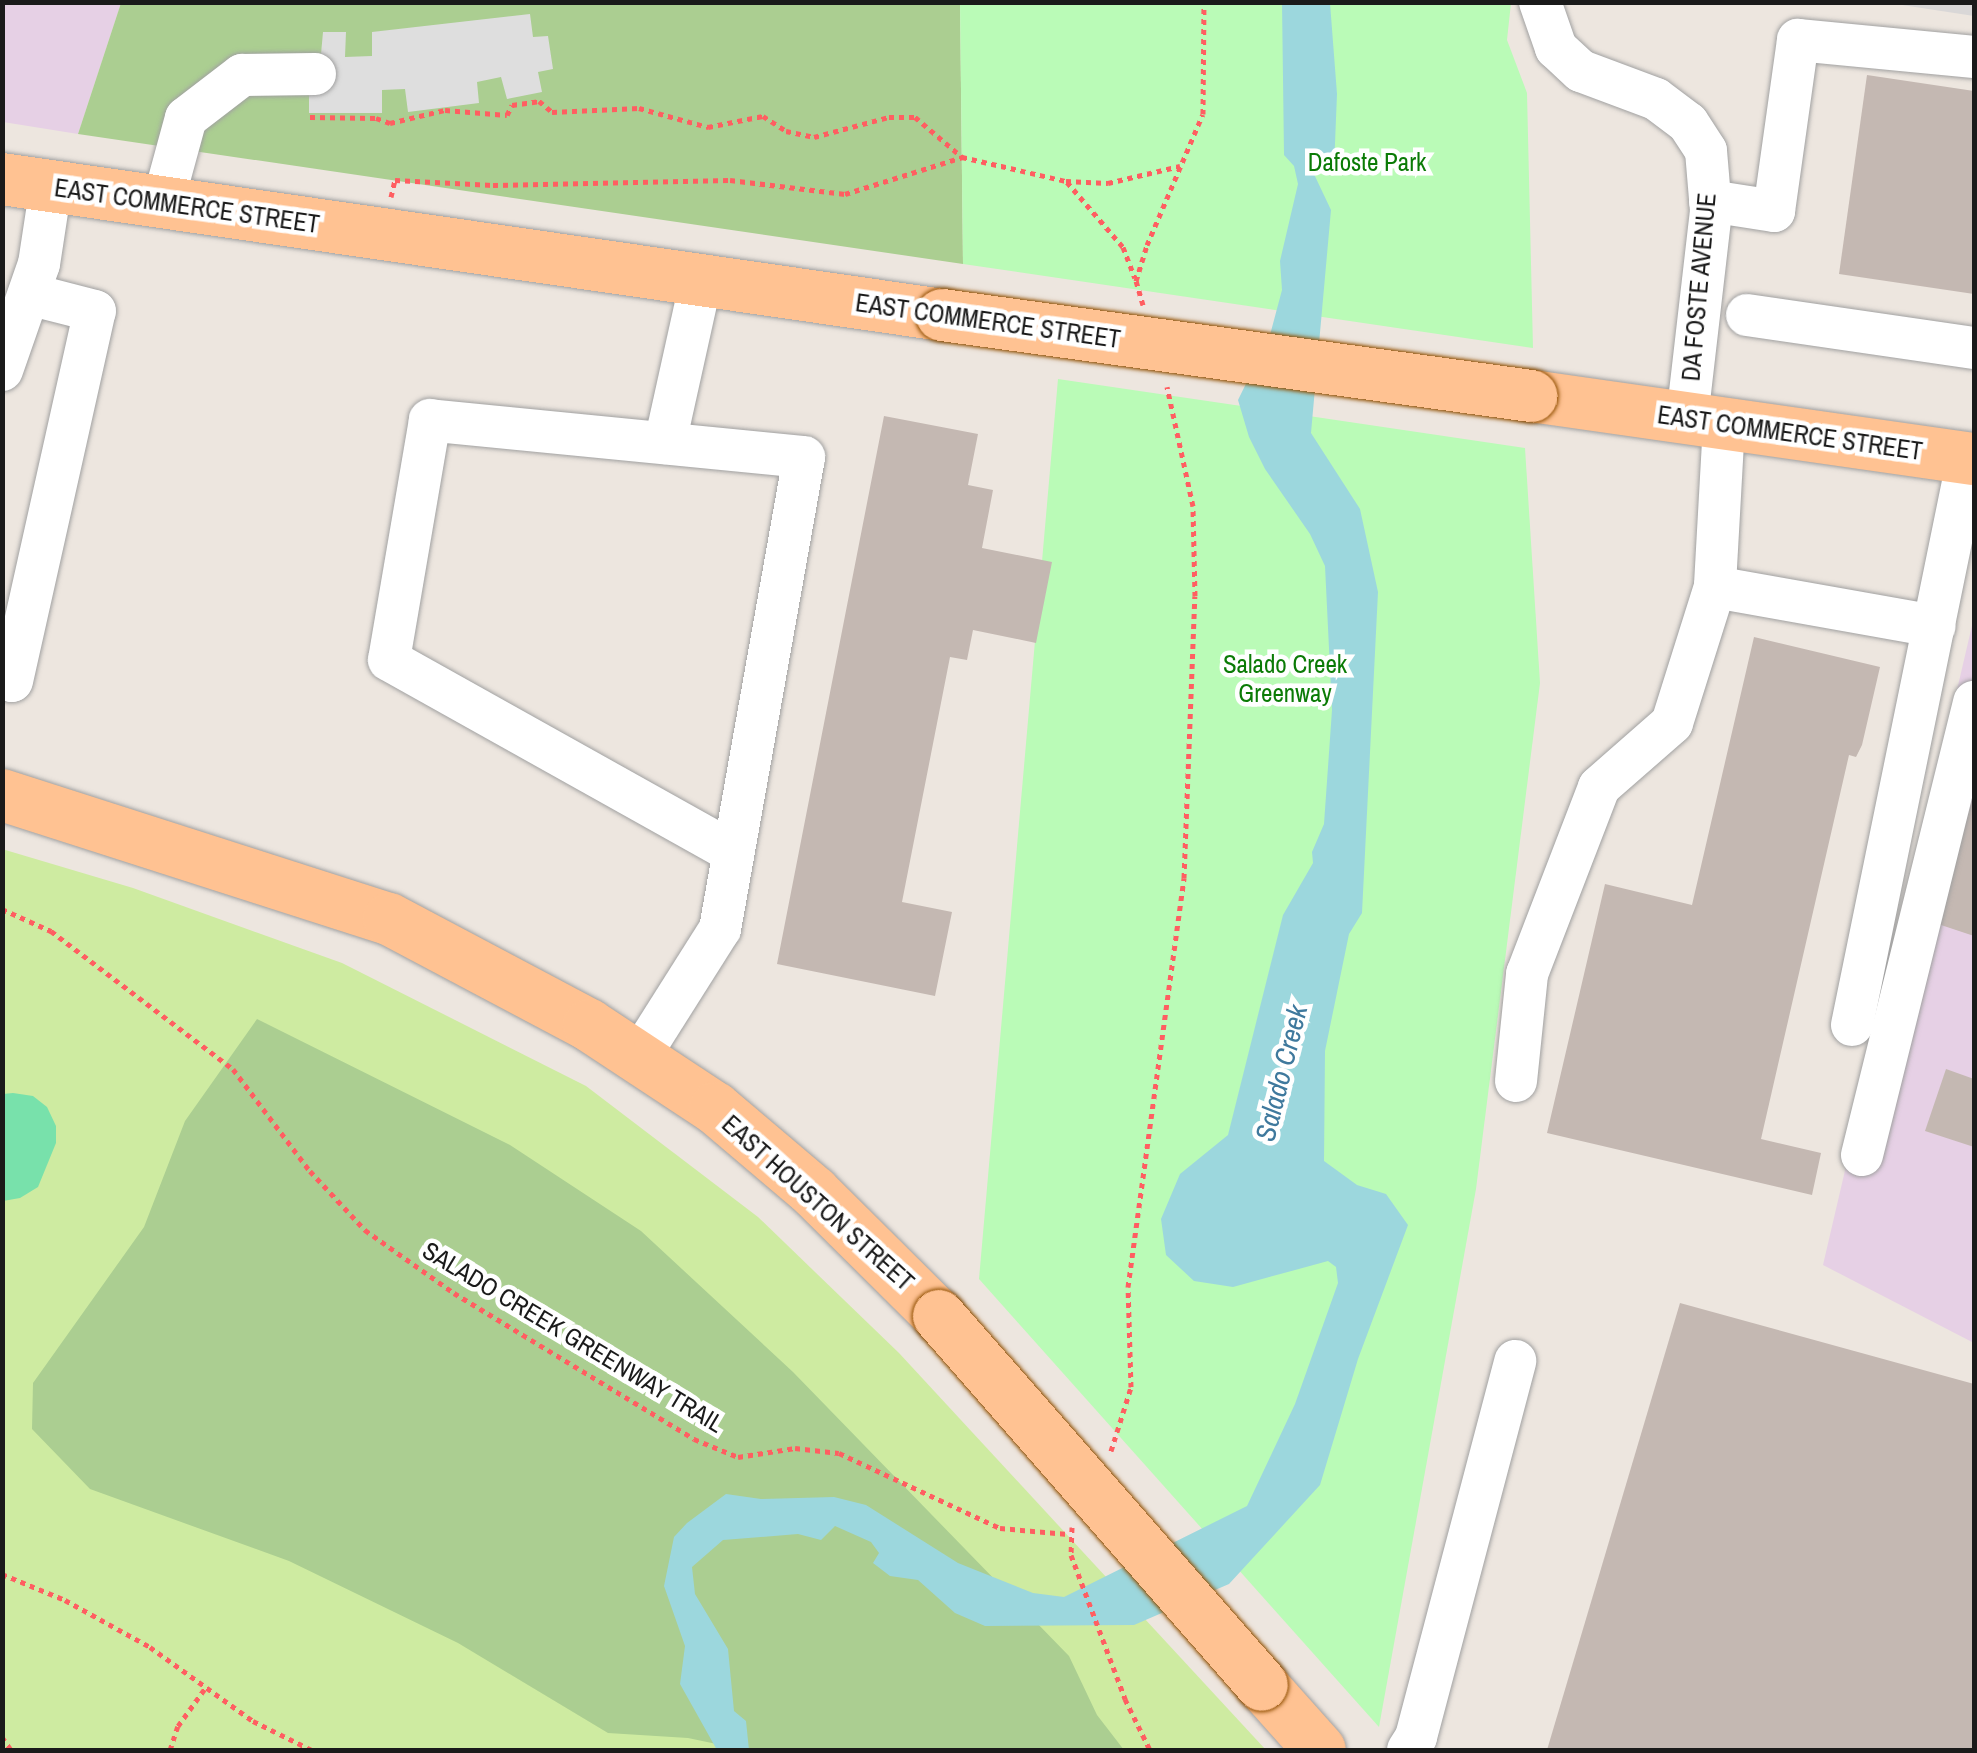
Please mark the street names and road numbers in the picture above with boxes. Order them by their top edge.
street label: EAST COMMERCE STREET [52,173,322,239]
street label: DA FOSTE AVENUE [1676,191,1722,383]
street label: EAST COMMERCE STREET [853,288,1123,354]
street label: EAST COMMERCE STREET [1655,400,1925,466]
street label: EAST HOUSTON STREET [716,1109,920,1297]
street label: SALADO CREEK GREENWAY TRAIL [417,1235,729,1439]

